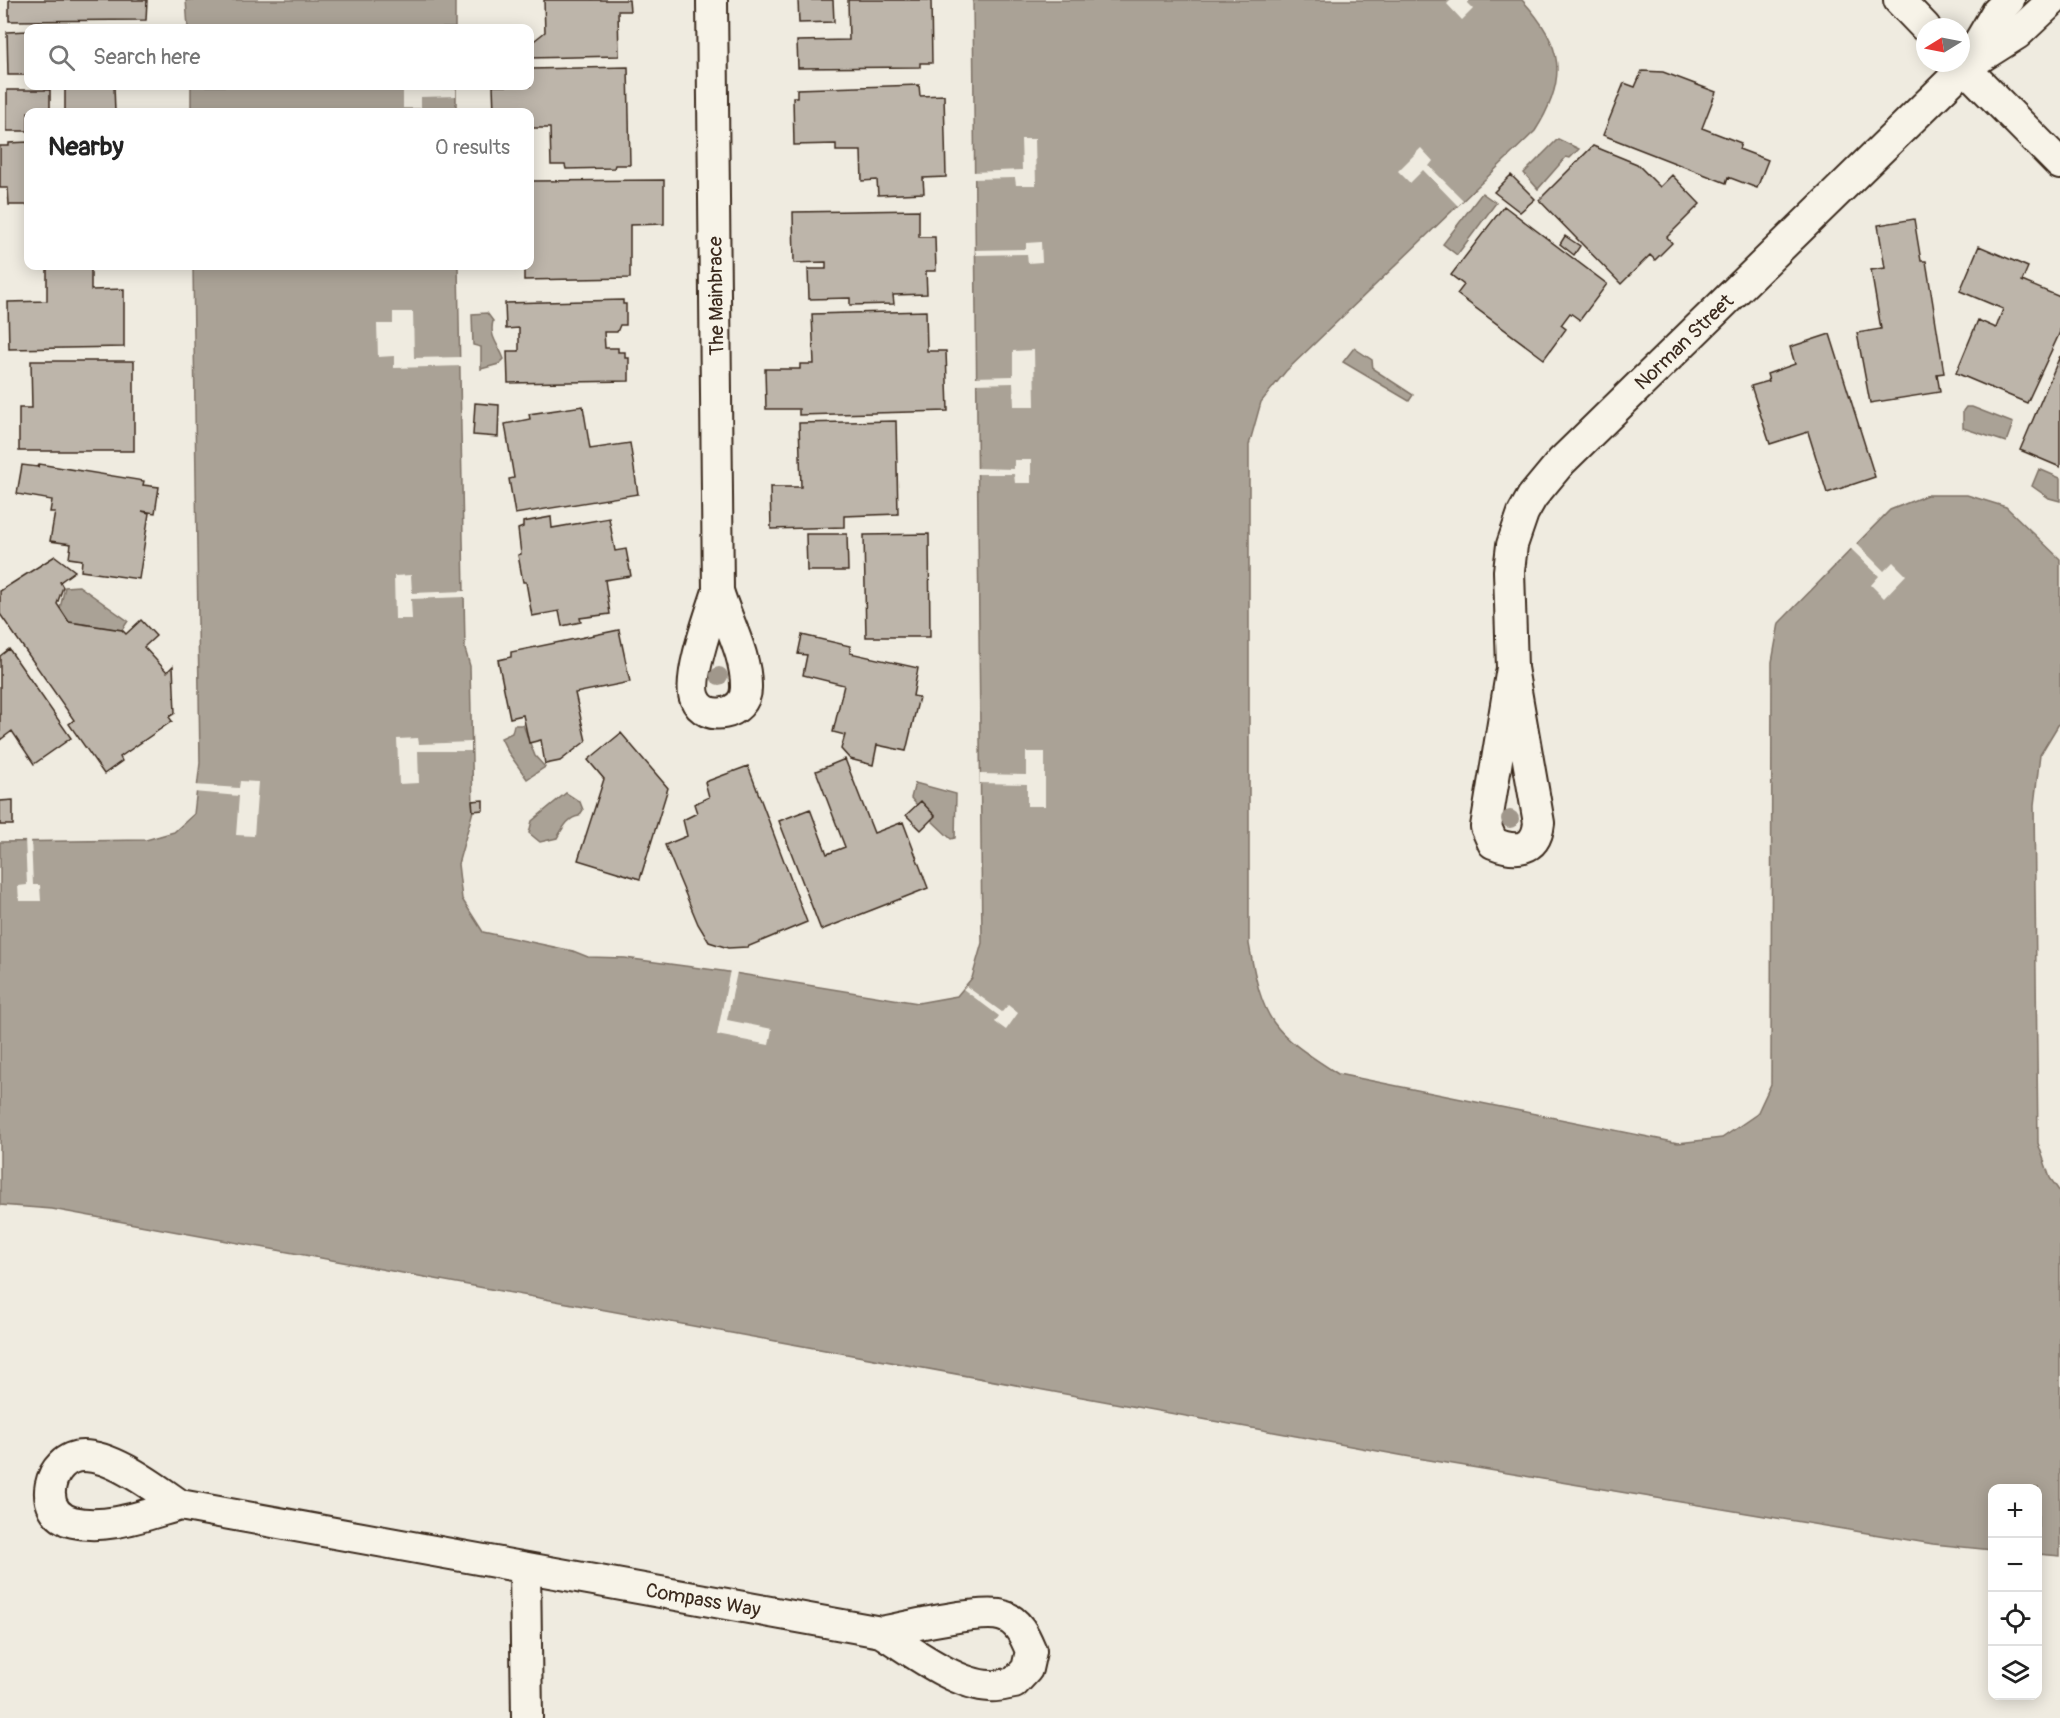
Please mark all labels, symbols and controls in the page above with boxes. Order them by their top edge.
north arrow [1916,18,1970,72]
search box [24,24,534,90]
icon: search [45,41,78,74]
text: Search here [93,43,200,71]
text: Nearby [48,131,124,163]
text: 0 results [435,135,510,160]
street label: The Mainbrace [702,236,730,356]
street label: Norman Street [1629,288,1739,395]
map controls [1988,1484,2042,1700]
button: + [1988,1484,2042,1538]
button: − [1988,1538,2042,1592]
street label: Compass Way [644,1578,763,1622]
button: locate [1988,1592,2042,1646]
button: layers [1988,1646,2042,1700]

